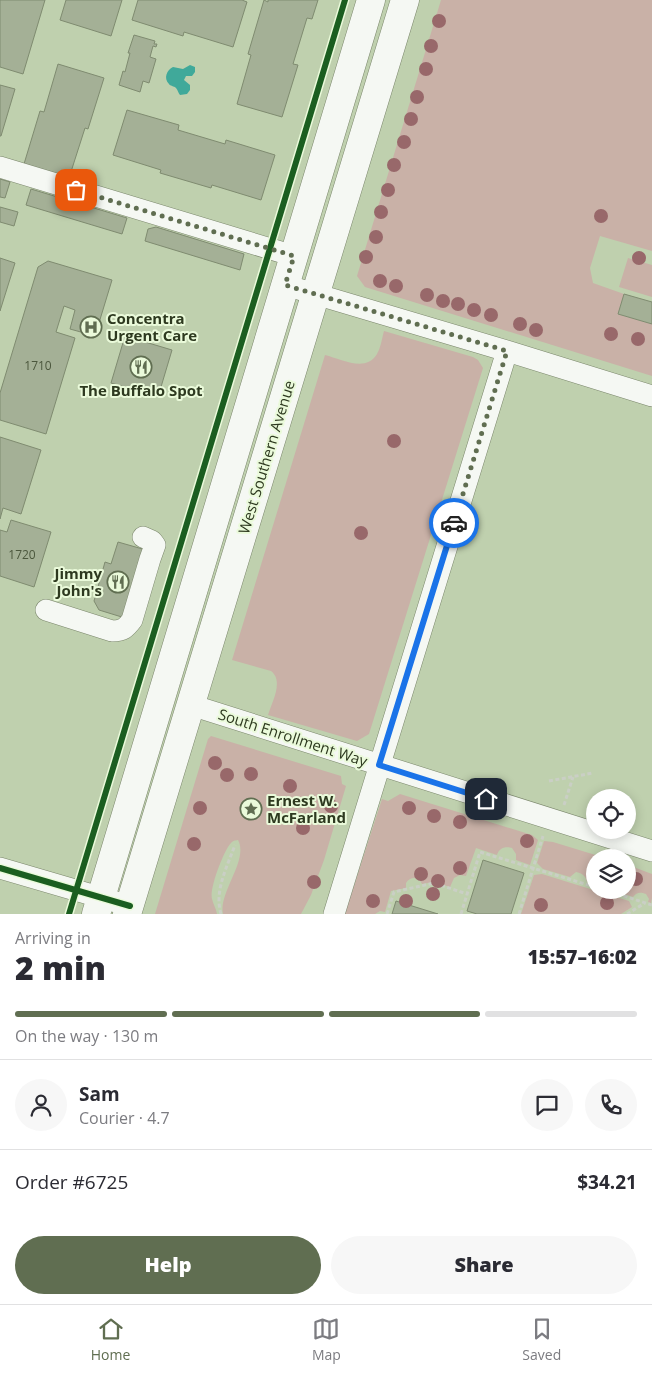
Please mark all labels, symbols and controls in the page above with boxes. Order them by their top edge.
pin [55,169,97,211]
icon: bag [62,176,90,204]
place label: Concentra Urgent Care [107,308,197,345]
hospital icon: Concentra Urgent Care [79,315,103,339]
restaurant icon: The Buffalo Spot [129,355,153,379]
house number: 1710 [24,357,52,374]
street label: West Southern Avenue [233,378,299,536]
place label: The Buffalo Spot [79,380,203,400]
courier [429,498,479,548]
icon: car [440,509,468,537]
house number: 1720 [8,546,36,563]
place label: Jimmy John's [52,563,102,600]
restaurant icon: Jimmy John's [106,570,130,594]
street label: South Enrollment Way [216,703,371,771]
pin [465,778,507,820]
icon: home [472,785,500,813]
map controls [586,789,636,899]
button: locate [586,789,636,839]
place label: Ernest W. McFarland [267,790,346,827]
place icon: Ernest W. McFarland [239,797,263,821]
button: layers [586,849,636,899]
text: Arriving in [15,927,91,949]
text: 15:57–16:02 [527,944,637,970]
text: 2 min [15,946,106,989]
text: On the way · 130 m [15,1025,158,1047]
button: person [15,1079,67,1131]
button: chat [521,1079,573,1131]
button: phone [585,1079,637,1131]
text: Sam [79,1081,120,1107]
text: Courier · 4.7 [79,1107,170,1129]
text: Order #6725 [15,1169,128,1195]
text: $34.21 [577,1169,637,1195]
button: Help [15,1236,321,1294]
button: Share [331,1236,637,1294]
tab: Home [91,1315,130,1364]
tab: Map [312,1315,341,1364]
tab: Saved [522,1315,561,1364]

